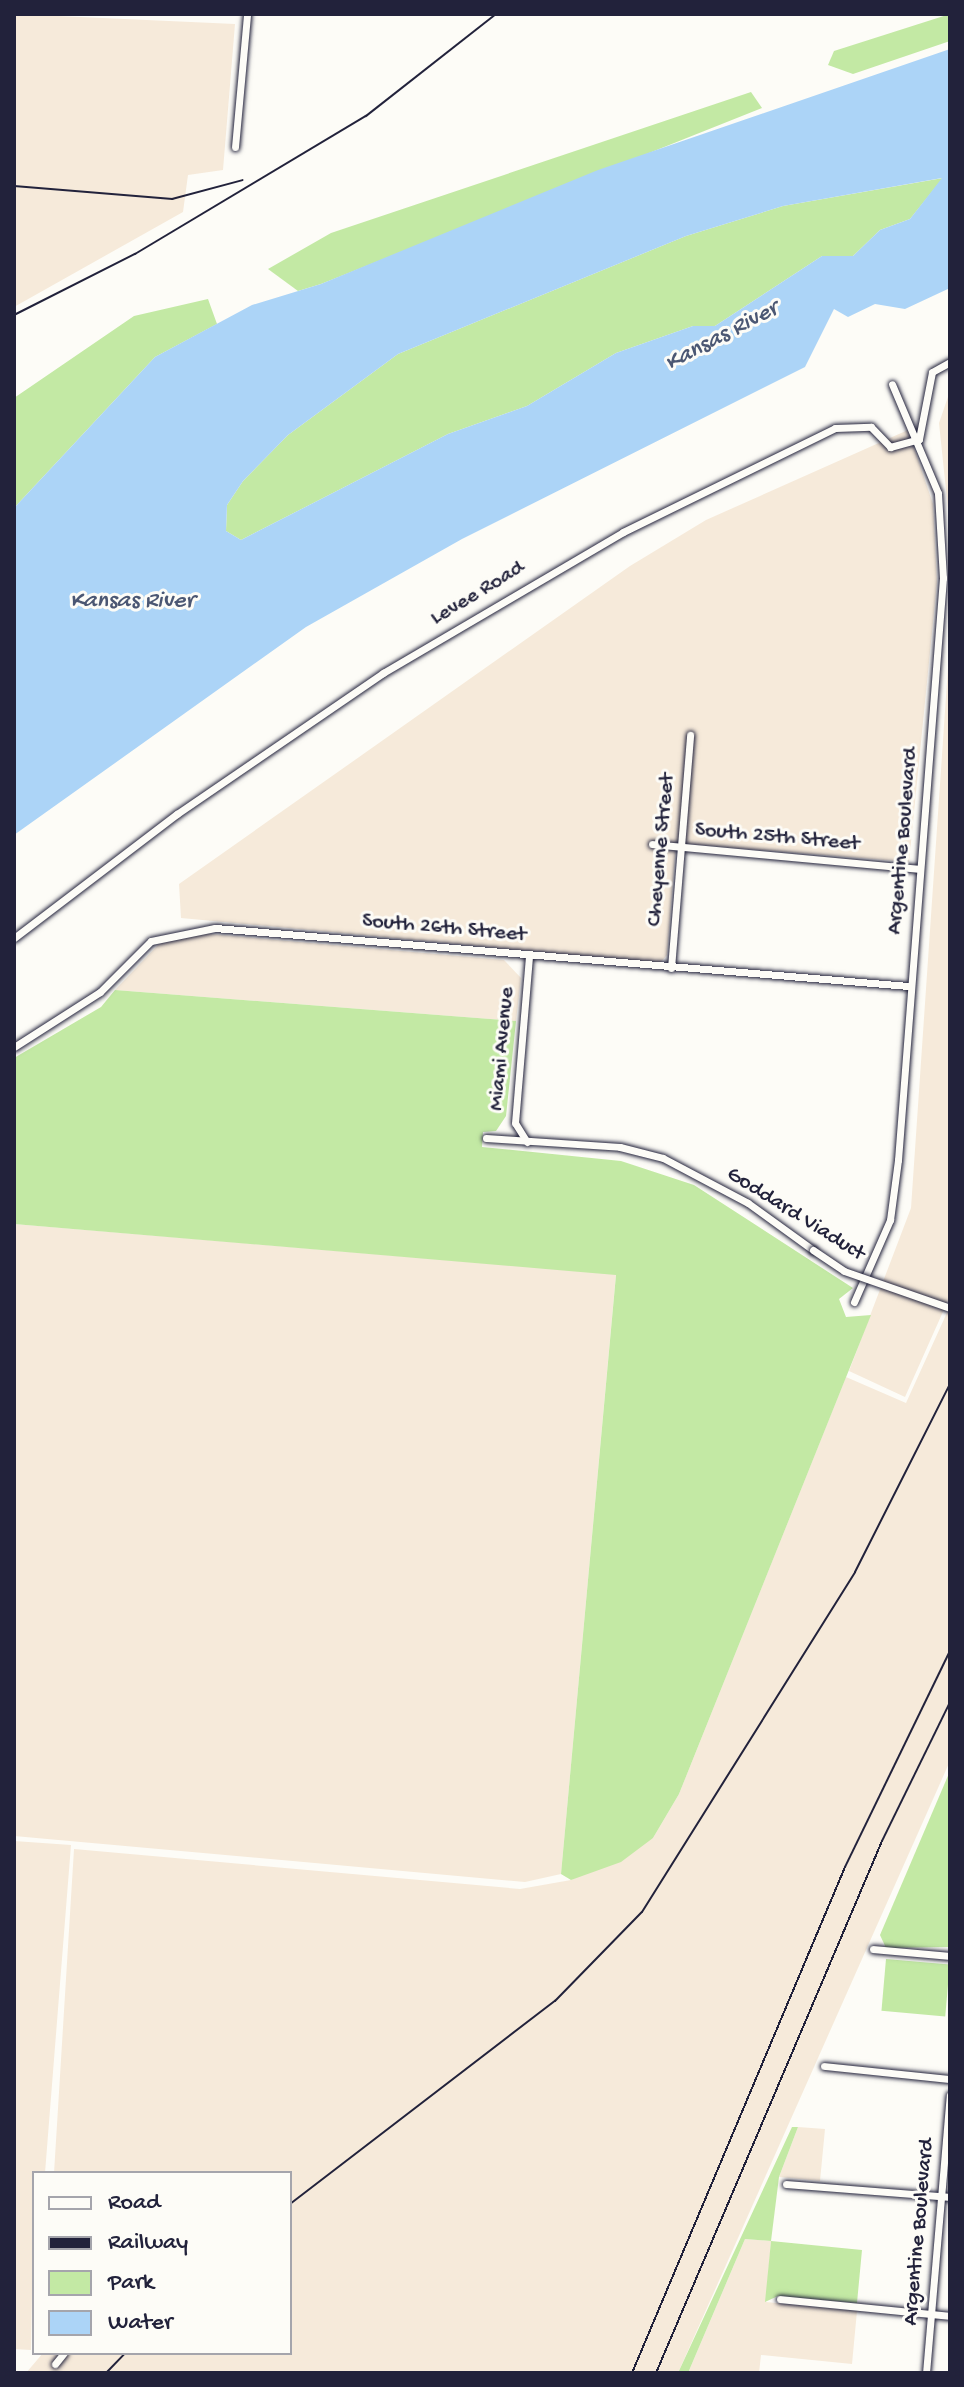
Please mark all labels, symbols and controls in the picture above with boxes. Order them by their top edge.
water label: Kansas River [661,295,783,379]
street label: Levee Road [426,556,530,632]
water label: Kansas River [70,588,194,616]
street label: Argentine Boulevard [883,746,925,936]
street label: Cheyenne Street [642,772,682,928]
street label: South 25th Street [694,818,860,858]
street label: South 26th Street [361,909,527,949]
street label: Miami Avenue [484,986,522,1112]
street label: Goddard Viaduct [721,1162,869,1268]
street label: Argentine Boulevard [899,2137,941,2327]
legend [32,2171,292,2355]
text: Road [108,2189,160,2218]
text: Railway [108,2229,188,2258]
text: Park [108,2269,154,2298]
text: Water [108,2309,172,2338]

